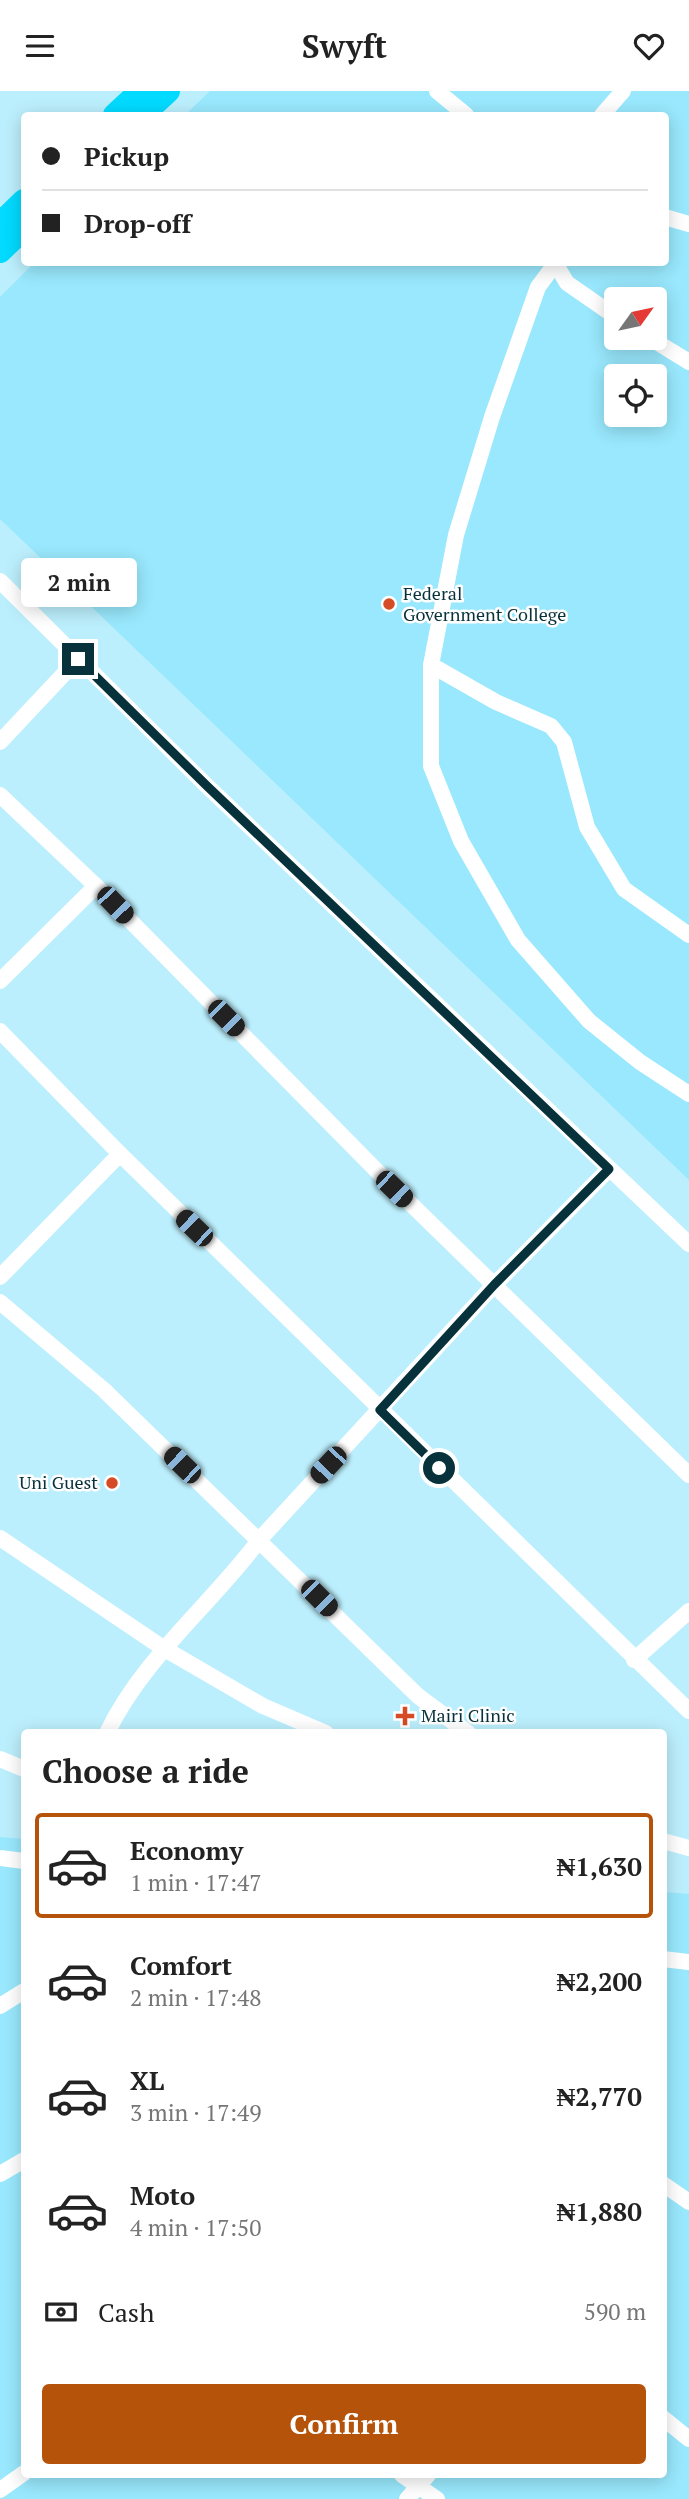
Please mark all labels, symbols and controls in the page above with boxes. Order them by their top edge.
text: Swyft [302,25,387,67]
icon: menu [21,27,59,65]
icon: heart [630,27,668,65]
text: Pickup [84,139,169,173]
text: Drop-off [84,206,191,240]
north arrow [604,287,667,350]
map controls [604,287,667,427]
button: locate [604,364,667,427]
callout: 2 min [20,557,136,607]
text: 2 min [48,567,110,598]
place label: Federal Government College [403,581,566,626]
marker: Federal Government College [381,596,397,612]
route end [62,643,94,675]
car [93,883,138,927]
car [204,996,249,1040]
car [372,1167,417,1211]
car [172,1206,217,1250]
car [306,1442,351,1488]
car [160,1443,205,1487]
route start [423,1452,455,1484]
place label: Uni Guest [19,1470,98,1494]
marker: Uni Guest [104,1475,120,1491]
car [297,1576,342,1620]
place label: Mairi Clinic [421,1703,515,1727]
marker: Mairi Clinic [395,1706,415,1726]
text: Choose a ride [42,1750,249,1792]
text: Economy [130,1833,243,1867]
icon: car [46,1834,109,1897]
text: ₦1,630 [557,1849,642,1883]
text: 1 min · 17:47 [130,1867,262,1898]
text: Comfort [130,1948,232,1982]
icon: car [46,1949,109,2012]
text: ₦2,200 [557,1964,642,1998]
text: 2 min · 17:48 [130,1982,262,2013]
text: XL [130,2063,164,2097]
icon: car [46,2064,109,2127]
text: ₦2,770 [557,2079,642,2113]
text: 3 min · 17:49 [130,2097,262,2128]
text: Moto [130,2178,195,2212]
icon: car [46,2179,109,2242]
text: ₦1,880 [557,2194,642,2228]
text: 4 min · 17:50 [130,2212,262,2243]
icon: cash [42,2293,80,2331]
text: Cash [98,2295,154,2329]
text: 590 m [584,2296,646,2327]
button: Confirm [42,2384,646,2464]

